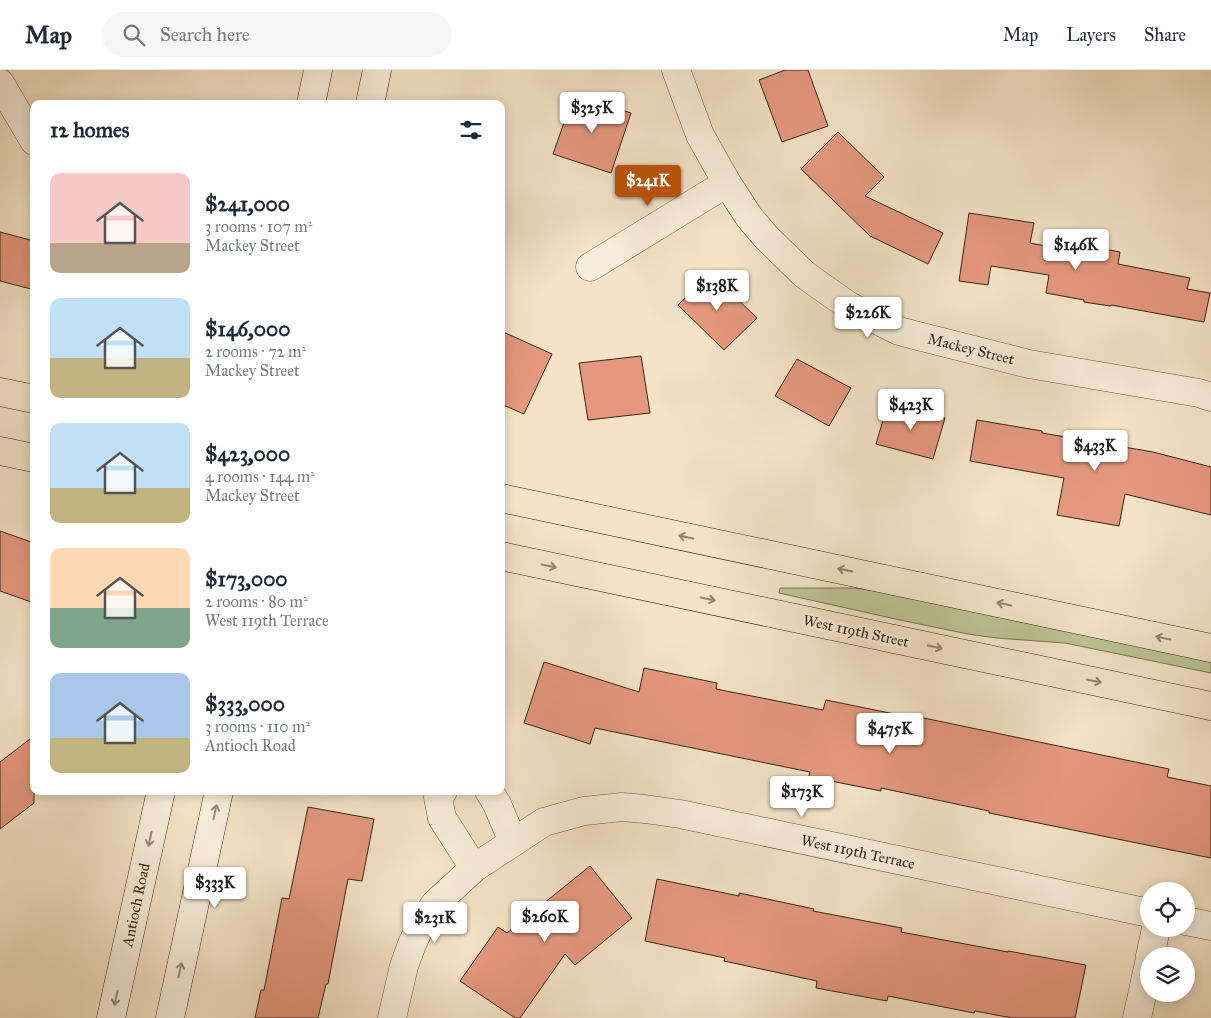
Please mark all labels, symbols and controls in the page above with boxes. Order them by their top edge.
search box [102,12,452,57]
text: Map [25,20,72,50]
icon: search [120,21,148,49]
text: Search here [160,23,250,46]
text: Map [1003,24,1038,46]
text: Layers [1066,24,1116,46]
text: Share [1144,24,1186,46]
pin: $325K [557,92,627,134]
text: $325K [571,98,613,117]
icon: filters [457,116,485,144]
text: 12 homes [50,117,129,143]
pin: $241K [613,164,683,207]
text: $241K [626,171,670,190]
text: $241,000 [205,191,290,217]
icon: home [90,193,150,253]
text: 3 rooms · 107 m² [205,217,312,236]
pin: $146K [1041,228,1111,271]
text: $146K [1054,235,1098,254]
text: Mackey Street [205,236,300,255]
pin: $138K [682,270,752,312]
text: $138K [696,276,738,295]
pin: $226K [833,296,903,339]
text: $226K [846,303,890,322]
text: $146,000 [205,316,290,342]
icon: home [90,318,150,378]
street label: Mackey Street [926,330,1017,369]
text: 2 rooms · 72 m² [205,342,306,361]
text: Mackey Street [205,361,300,380]
pin: $423K [876,388,946,431]
text: $423K [889,395,933,414]
pin: $433K [1060,430,1130,472]
text: $433K [1074,436,1116,455]
text: $423,000 [205,441,290,467]
icon: home [90,443,150,503]
text: 4 rooms · 144 m² [205,467,315,486]
text: Mackey Street [205,486,300,505]
one-way arrow [679,532,695,541]
one-way arrow [541,561,557,571]
one-way arrow [838,565,854,575]
text: $173,000 [205,566,288,592]
icon: home [90,568,150,628]
text: 2 rooms · 80 m² [205,592,308,611]
one-way arrow [699,595,715,604]
one-way arrow [997,599,1013,608]
text: West 119th Terrace [205,611,329,630]
street label: West 119th Street [801,611,911,651]
one-way arrow [1156,632,1172,642]
one-way arrow [927,643,943,653]
one-way arrow [1086,677,1102,686]
text: $333,000 [205,691,285,717]
icon: home [90,693,150,753]
pin: $475K [855,712,925,755]
text: 3 rooms · 110 m² [205,717,310,736]
text: $475K [867,719,913,738]
text: Antioch Road [205,736,296,755]
pin: $173K [767,776,837,818]
text: $173K [781,782,823,801]
one-way arrow [210,804,220,820]
one-way arrow [145,830,154,846]
street label: West 119th Terrace [799,831,917,873]
street label: Antioch Road [118,861,154,949]
pin: $333K [180,866,250,909]
text: $333K [195,873,235,892]
map controls [1140,882,1195,1002]
button: locate [1140,882,1195,937]
pin: $260K [510,900,580,943]
pin: $231K [400,902,470,944]
text: $260K [522,907,568,926]
text: $231K [414,908,456,927]
button: layers [1140,947,1195,1002]
one-way arrow [176,963,185,979]
one-way arrow [111,989,120,1005]

